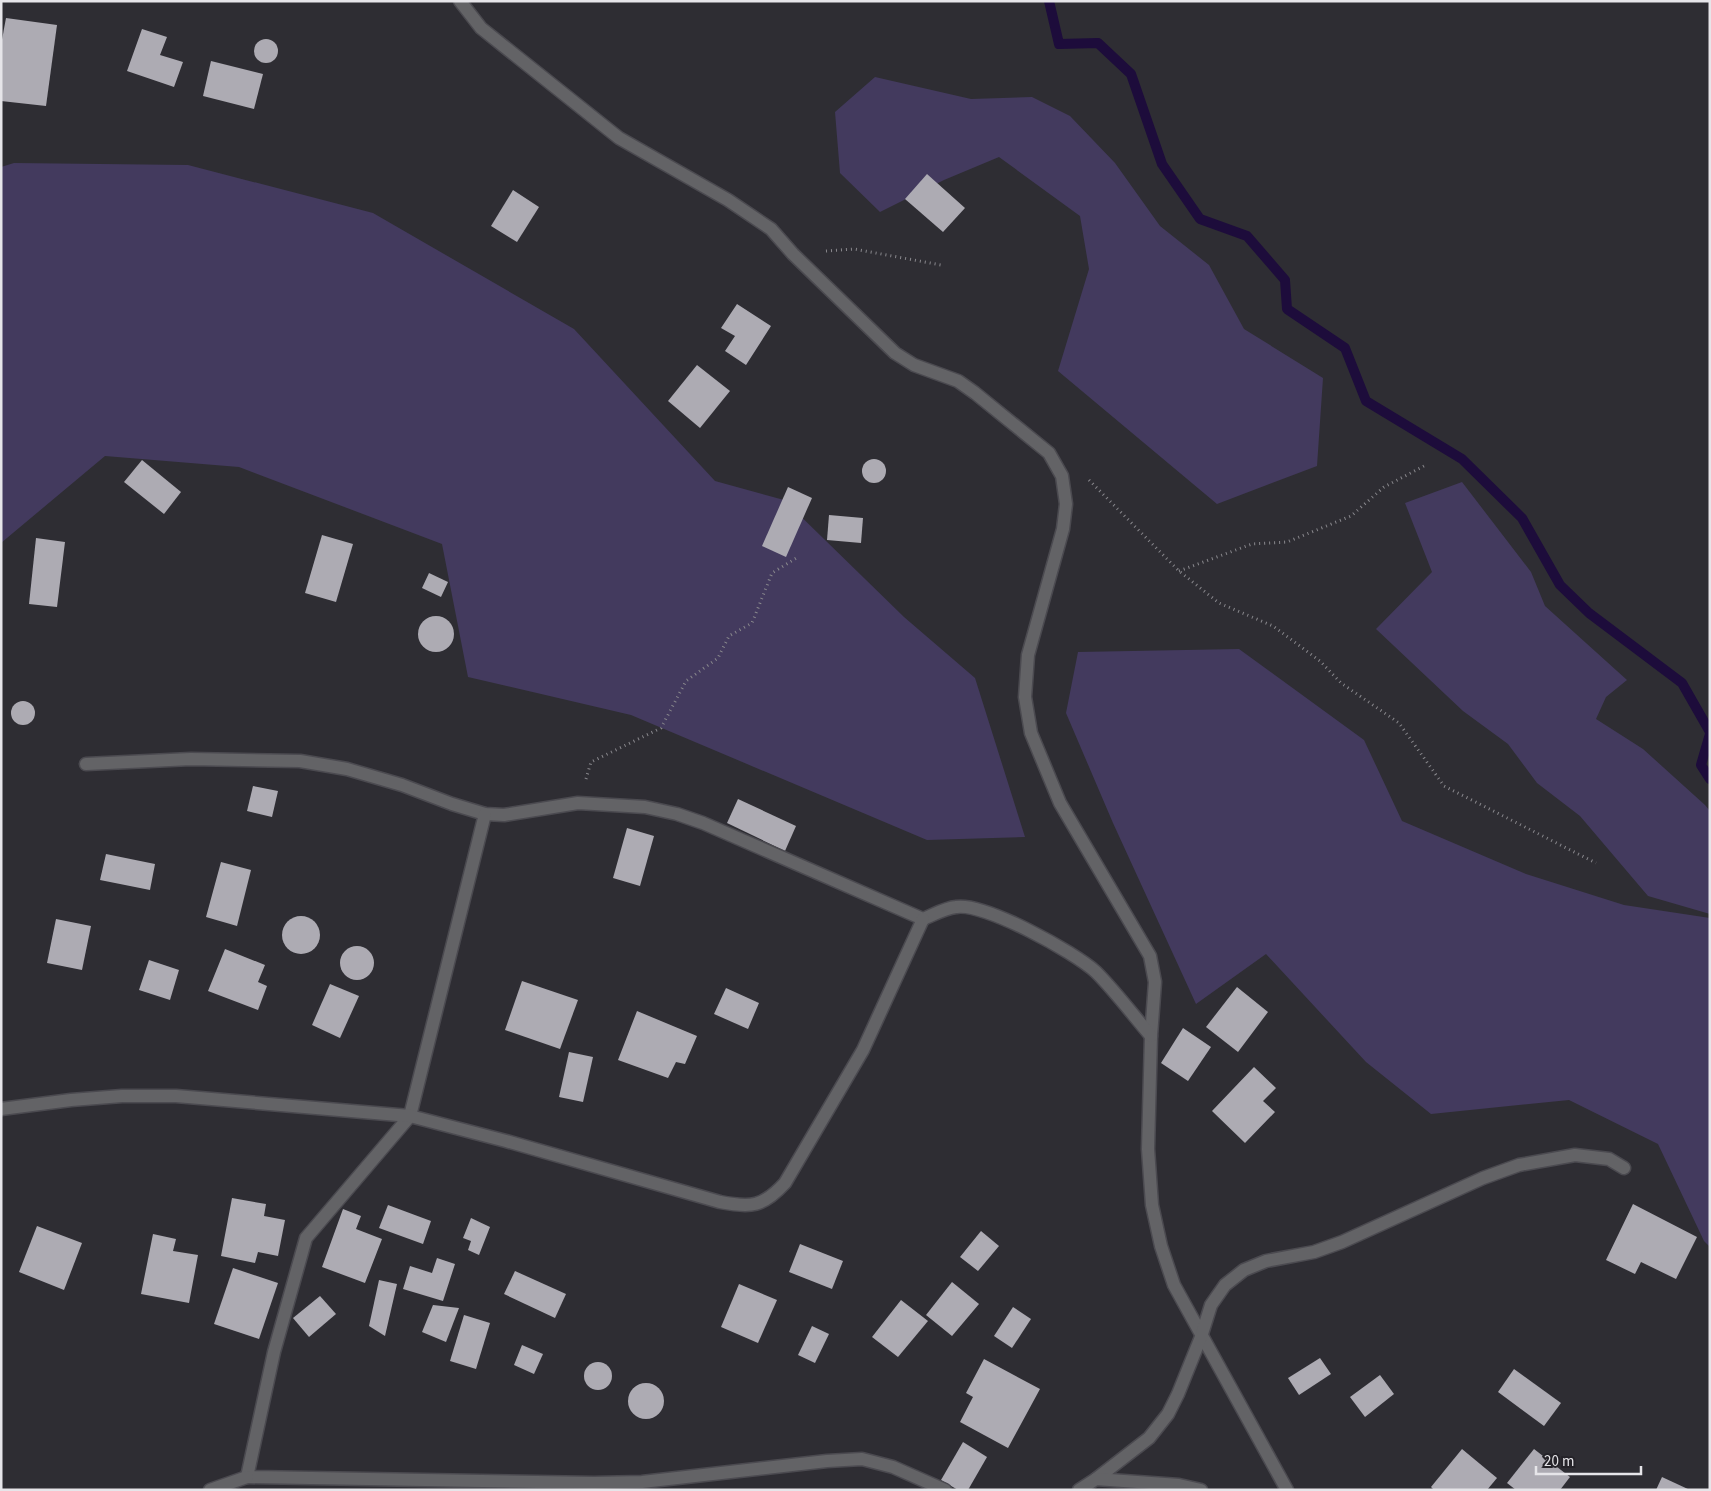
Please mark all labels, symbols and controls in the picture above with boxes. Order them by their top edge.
scale bar [1536,1444,1641,1476]
text: 20 m [1544,1451,1574,1472]

